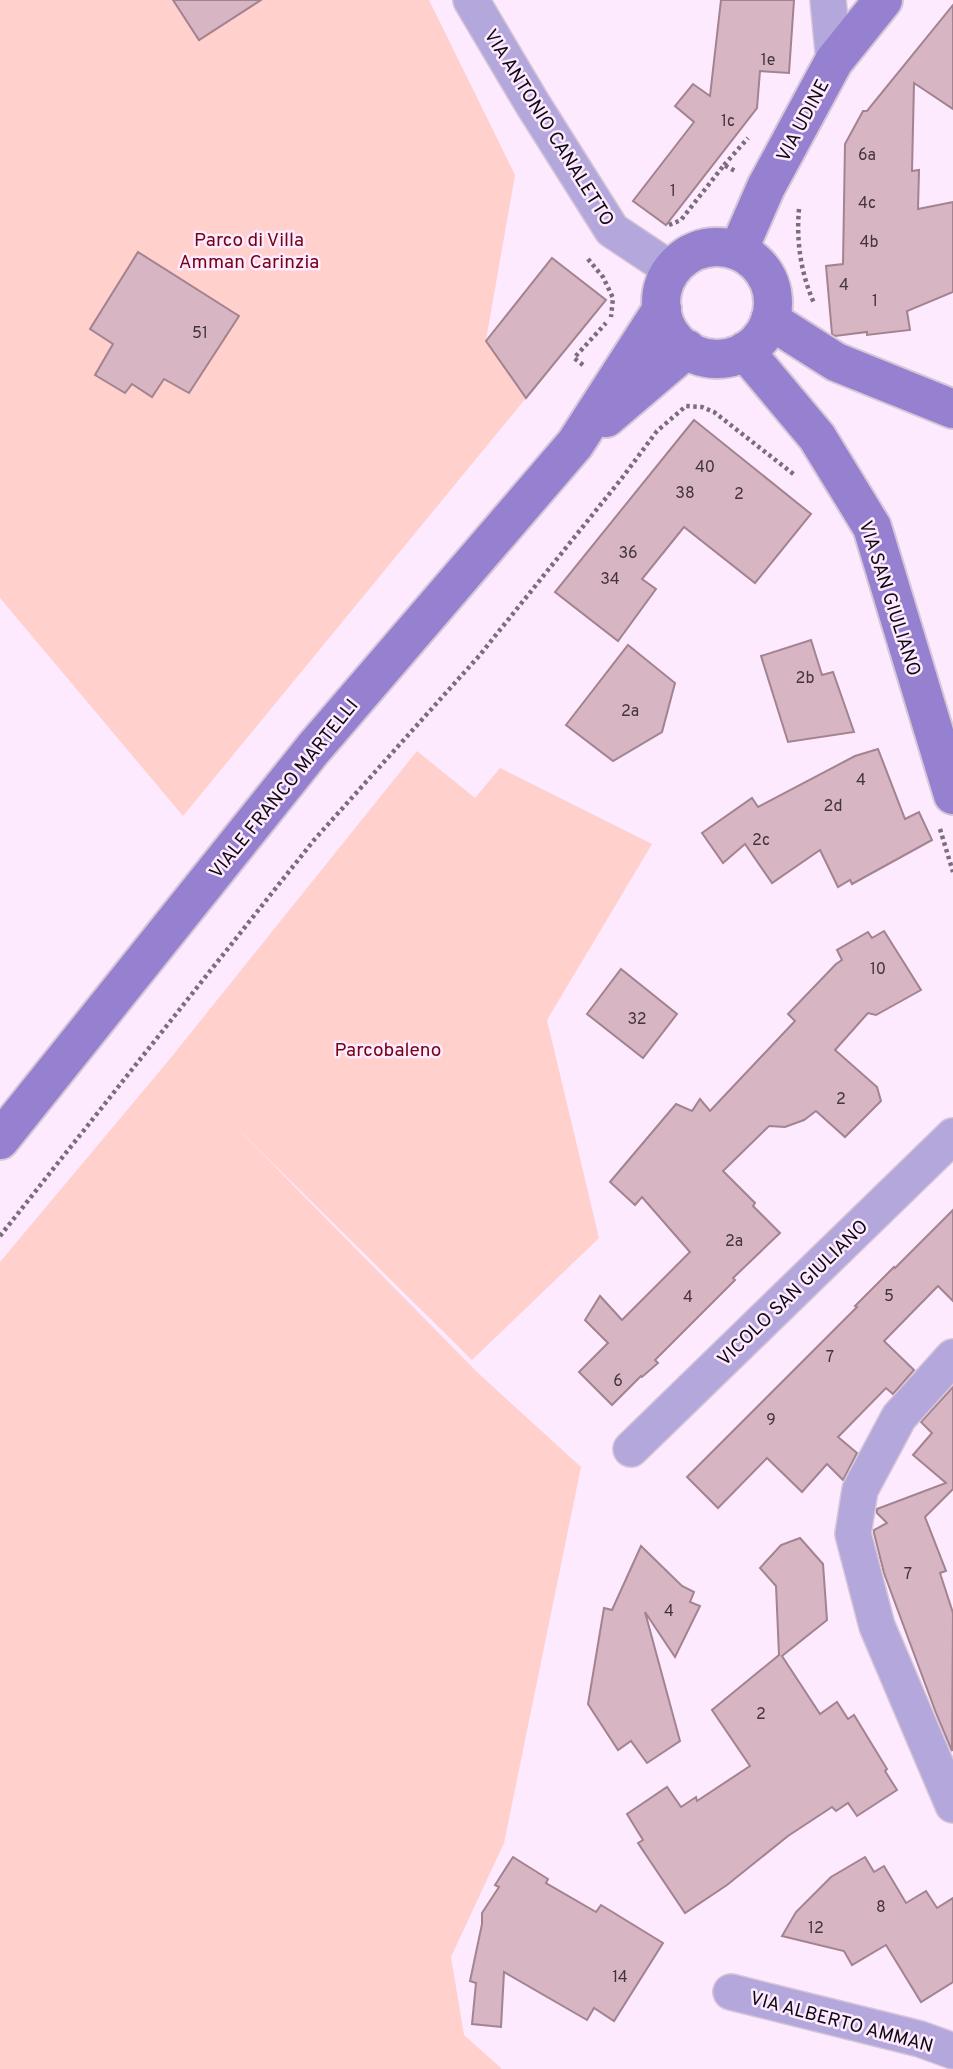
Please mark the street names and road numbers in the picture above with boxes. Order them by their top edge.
street label: VIA ANTONIO CANALETTO [478,25,619,231]
street label: VIA UDINE [772,76,835,166]
street label: VIA SAN GIULIANO [853,518,926,679]
street label: VIALE FRANCO MARTELLI [205,695,364,884]
street label: VICOLO SAN GIULIANO [713,1215,874,1372]
street label: VIA ALBERTO AMMAN [747,1987,936,2059]

